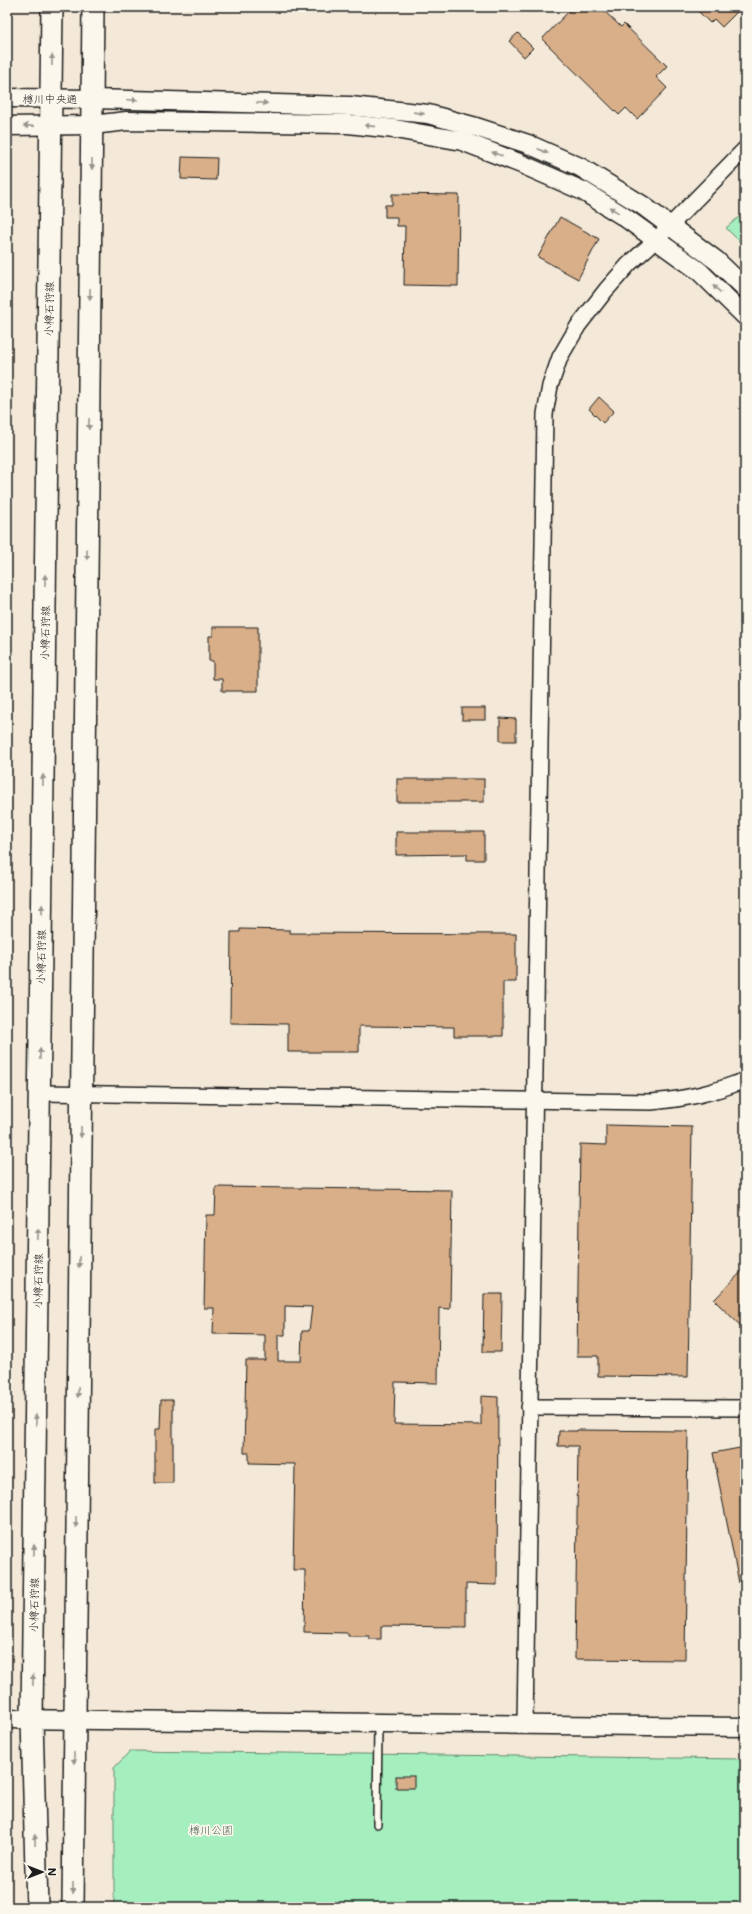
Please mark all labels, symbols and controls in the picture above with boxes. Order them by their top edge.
one-way arrow [49,53,55,66]
street label: 樽川中央通 [23,91,78,106]
one-way arrow [126,97,139,103]
one-way arrow [256,100,268,107]
one-way arrow [413,110,425,116]
one-way arrow [22,123,35,129]
one-way arrow [364,123,377,130]
one-way arrow [538,148,549,154]
one-way arrow [490,151,502,157]
one-way arrow [89,158,95,171]
one-way arrow [608,207,620,214]
street label: 小樽石狩線 [41,281,56,337]
one-way arrow [712,284,722,294]
one-way arrow [87,288,93,301]
one-way arrow [86,418,92,431]
one-way arrow [84,548,90,561]
one-way arrow [42,574,49,586]
street label: 小樽石狩線 [37,605,52,661]
one-way arrow [40,773,46,786]
one-way arrow [39,903,45,916]
street label: 小樽石狩線 [33,929,48,985]
one-way arrow [37,1047,43,1060]
one-way arrow [78,1126,84,1139]
one-way arrow [35,1227,41,1240]
street label: 小樽石狩線 [30,1253,45,1309]
one-way arrow [76,1256,82,1269]
one-way arrow [75,1386,81,1399]
one-way arrow [33,1413,39,1426]
one-way arrow [73,1516,80,1528]
one-way arrow [31,1544,38,1556]
street label: 小樽石狩線 [26,1577,41,1633]
one-way arrow [30,1673,36,1686]
one-way arrow [71,1752,77,1765]
park label: 樽川公園 [189,1822,233,1837]
one-way arrow [32,1833,38,1846]
north arrow [22,1852,62,1892]
text: N [45,1868,60,1876]
one-way arrow [70,1882,76,1895]

